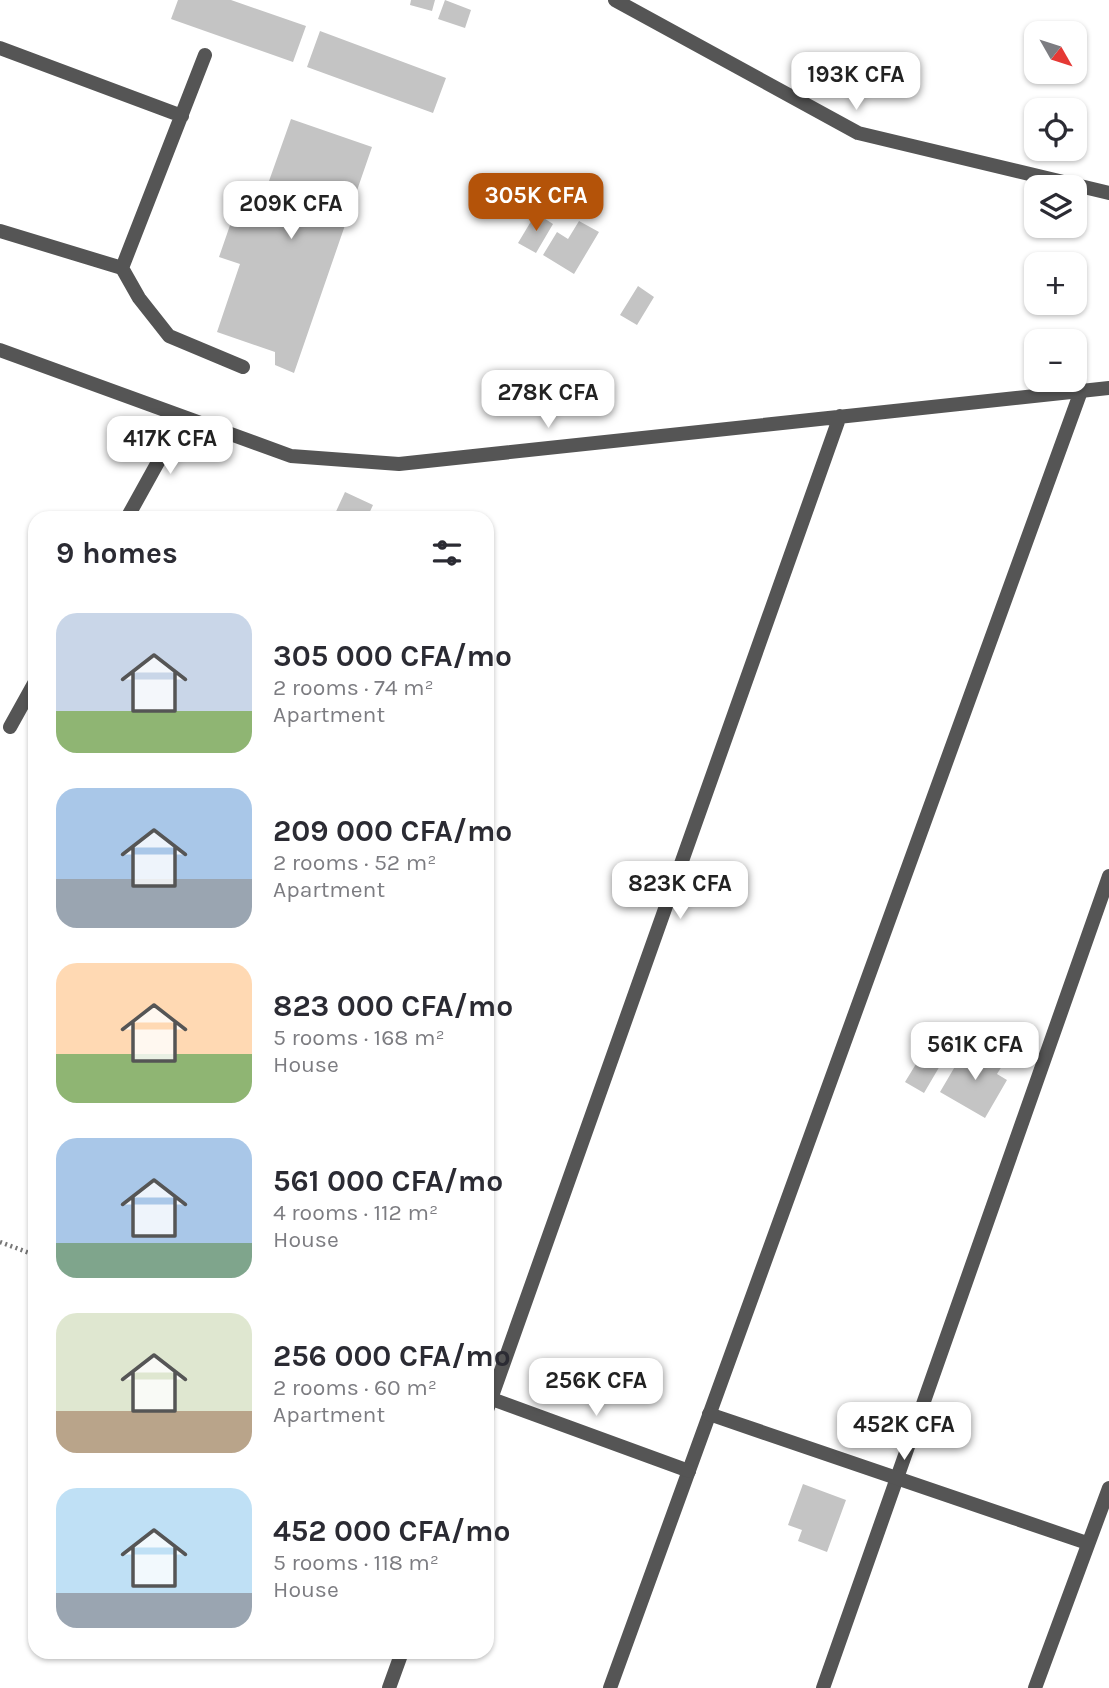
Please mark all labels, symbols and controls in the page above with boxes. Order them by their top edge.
north arrow [1024,21,1087,84]
map controls [1024,21,1087,392]
pin: 193K CFA [784,52,928,112]
text: 193K CFA [807,61,905,88]
button: locate [1024,98,1087,161]
pin: 305K CFA [464,174,608,233]
button: layers [1024,175,1087,238]
pin: 209K CFA [219,182,363,241]
text: 305K CFA [484,182,588,209]
text: 209K CFA [239,190,343,217]
button: + [1024,252,1087,315]
button: − [1024,329,1087,392]
pin: 278K CFA [476,370,620,430]
text: 278K CFA [497,379,599,406]
pin: 417K CFA [98,416,242,476]
text: 417K CFA [123,425,217,452]
icon: filters [428,534,466,572]
text: 9 homes [56,535,178,571]
text: 305 000 CFA/mo [273,638,512,674]
icon: home [112,641,196,725]
text: 2 rooms · 74 m² [273,674,434,701]
text: Apartment [273,701,385,728]
text: 209 000 CFA/mo [273,813,512,849]
icon: home [112,816,196,900]
text: 2 rooms · 52 m² [273,849,436,876]
pin: 823K CFA [608,862,752,921]
text: 823K CFA [628,870,732,897]
text: Apartment [273,876,385,903]
text: 823 000 CFA/mo [273,988,513,1024]
icon: home [112,991,196,1075]
pin: 561K CFA [903,1023,1047,1082]
text: 5 rooms · 168 m² [273,1024,445,1051]
text: 561K CFA [927,1031,1023,1058]
text: House [273,1051,339,1078]
text: 561 000 CFA/mo [273,1163,503,1199]
icon: home [112,1166,196,1250]
text: 4 rooms · 112 m² [273,1199,438,1226]
text: House [273,1226,339,1253]
text: 256 000 CFA/mo [273,1338,511,1374]
icon: home [112,1341,196,1425]
pin: 256K CFA [524,1358,668,1418]
text: 256K CFA [545,1367,647,1394]
text: 2 rooms · 60 m² [273,1374,437,1401]
text: Apartment [273,1401,385,1428]
pin: 452K CFA [832,1402,976,1462]
text: 452K CFA [853,1411,955,1438]
text: 452 000 CFA/mo [273,1513,510,1549]
icon: home [112,1516,196,1600]
text: 5 rooms · 118 m² [273,1549,439,1576]
text: House [273,1576,339,1603]

